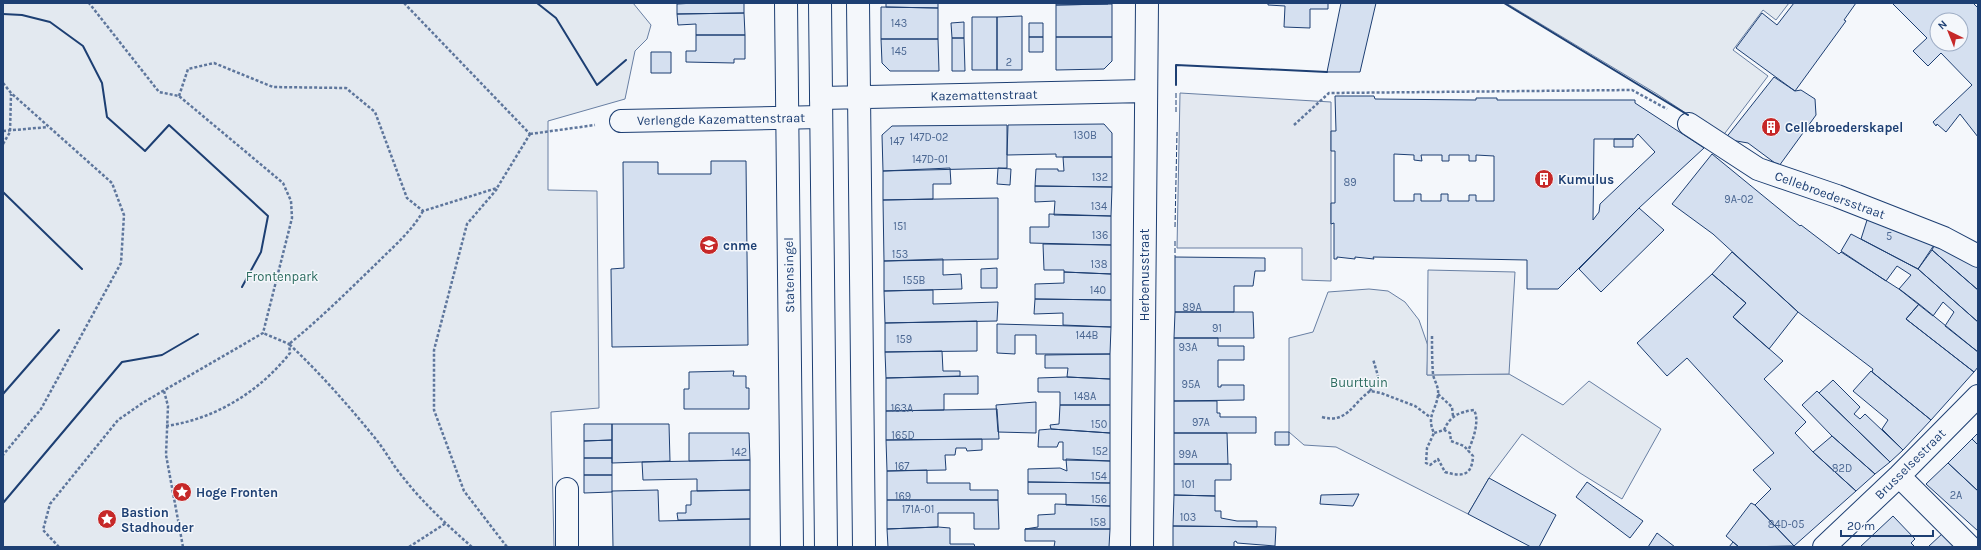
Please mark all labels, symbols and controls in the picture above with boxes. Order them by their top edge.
north arrow [1929,12,1969,52]
house number: 143 [891,17,907,30]
text: N [1935,18,1950,32]
house number: 145 [891,45,907,58]
house number: 2 [1006,56,1012,69]
street label: Kazemattenstraat [930,87,1038,103]
street label: Verlengde Kazemattenstraat [637,110,805,128]
building icon: Cellebroederskapel [1760,116,1782,138]
place label: Cellebroederskapel [1785,120,1903,135]
house number: 130B [1073,129,1097,142]
house number: 147D-02 [910,131,948,144]
house number: 147 [890,135,904,148]
house number: 147D-01 [912,153,948,166]
building icon: Kumulus [1533,168,1555,190]
street label: Cellebroedersstraat [1773,168,1887,222]
house number: 132 [1092,171,1108,184]
place label: Kumulus [1558,172,1614,187]
house number: 89 [1343,176,1357,189]
house number: 9A-02 [1724,193,1754,206]
house number: 134 [1091,200,1107,213]
house number: 151 [893,220,907,233]
house number: 136 [1092,229,1108,242]
street label: Herbenusstraat [1137,229,1152,321]
house number: 5 [1886,230,1892,243]
school or university icon: cnme [698,234,720,256]
street label: Statensingel [781,237,797,313]
place label: cnme [723,238,757,253]
house number: 153 [892,248,908,261]
house number: 138 [1091,258,1108,271]
park label: Frontenpark [246,269,318,284]
house number: 155B [903,274,926,287]
house number: 140 [1090,284,1106,297]
house number: 89A [1182,301,1202,314]
house number: 91 [1212,322,1222,335]
house number: 144B [1076,329,1099,342]
house number: 159 [896,333,912,346]
house number: 93A [1178,341,1198,354]
park label: Buurttuin [1330,375,1388,390]
house number: 95A [1182,378,1201,391]
house number: 148A [1074,390,1097,403]
house number: 163A [891,402,914,415]
house number: 97A [1192,416,1211,429]
house number: 150 [1091,418,1107,431]
street label: Brusselsestraat [1872,425,1949,502]
house number: 165D [891,429,915,442]
house number: 152 [1092,445,1108,458]
house number: 142 [731,446,747,459]
house number: 99A [1178,448,1198,461]
house number: 167 [894,460,910,473]
house number: 82D [1832,462,1852,475]
house number: 154 [1091,470,1107,483]
house number: 101 [1181,478,1195,491]
place icon: Hoge Fronten [171,481,193,503]
place label: Hoge Fronten [196,485,278,500]
house number: 2A [1950,489,1963,502]
house number: 169 [895,490,911,503]
house number: 156 [1091,493,1107,506]
house number: 171A-01 [902,503,934,516]
place label: Bastion Stadhouder [121,505,194,535]
place icon: Bastion Stadhouder [96,508,118,530]
house number: 103 [1180,511,1196,524]
scale bar [1841,512,1933,538]
house number: 158 [1090,516,1107,529]
house number: 84D-05 [1768,518,1804,531]
text: 20 m [1847,519,1875,533]

